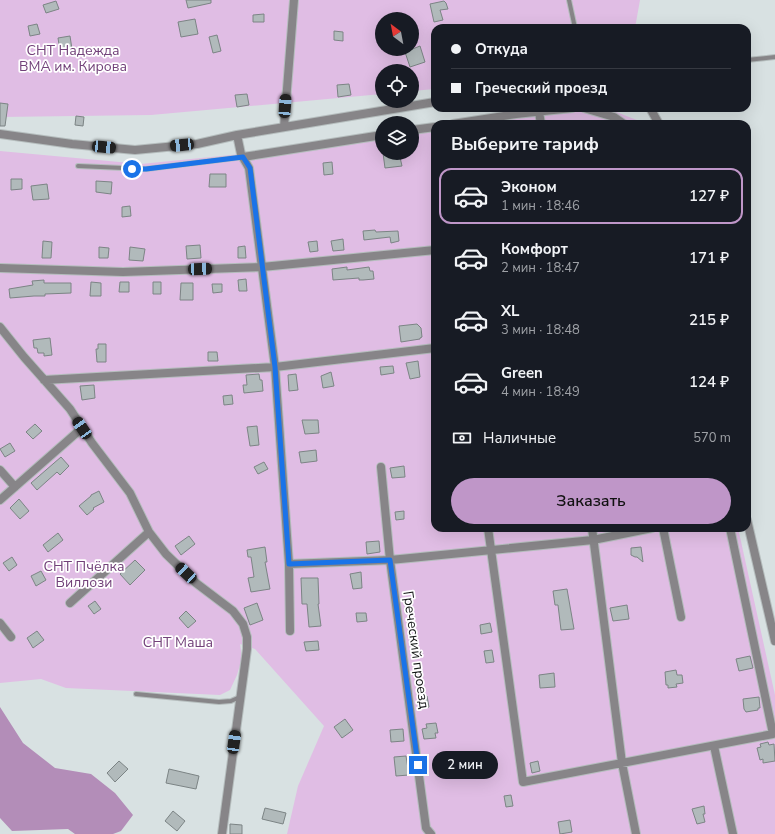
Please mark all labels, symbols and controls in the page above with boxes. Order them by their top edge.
north arrow [375,12,419,56]
map controls [375,12,419,160]
text: Откуда [475,39,528,59]
park label: СНТ Надежда ВМА им. Кирова [19,41,127,76]
button: locate [375,64,419,108]
text: Греческий проезд [475,78,607,98]
car [278,94,292,118]
button: layers [375,116,419,160]
text: Выберите тариф [451,132,599,156]
car [169,138,195,152]
car [92,140,116,154]
route start [123,160,141,178]
text: Эконом [501,177,557,197]
icon: car [453,178,489,214]
text: 127 ₽ [689,186,729,206]
text: 1 мин · 18:46 [501,197,580,215]
text: Комфорт [501,239,568,259]
icon: car [453,240,489,276]
text: 171 ₽ [689,248,729,268]
text: 2 мин · 18:47 [501,259,580,277]
car [188,263,212,275]
text: XL [501,301,520,321]
icon: car [453,302,489,338]
text: 215 ₽ [689,310,729,330]
text: 3 мин · 18:48 [501,321,580,339]
text: Green [501,363,543,383]
icon: car [453,364,489,400]
text: 124 ₽ [689,372,729,392]
text: 4 мин · 18:49 [501,383,580,401]
car [70,415,94,441]
icon: cash [451,427,473,449]
text: Наличные [483,428,556,448]
text: 570 m [693,429,731,447]
button: Заказать [451,478,731,524]
park label: СНТ Пчёлка Виллози [44,557,124,592]
car [173,560,199,586]
street label: Греческий проезд [398,590,434,710]
park label: СНТ Маша [143,633,213,652]
car [226,729,242,755]
callout: 2 мин [432,751,498,779]
route end [409,756,427,774]
text: 2 мин [447,756,483,774]

